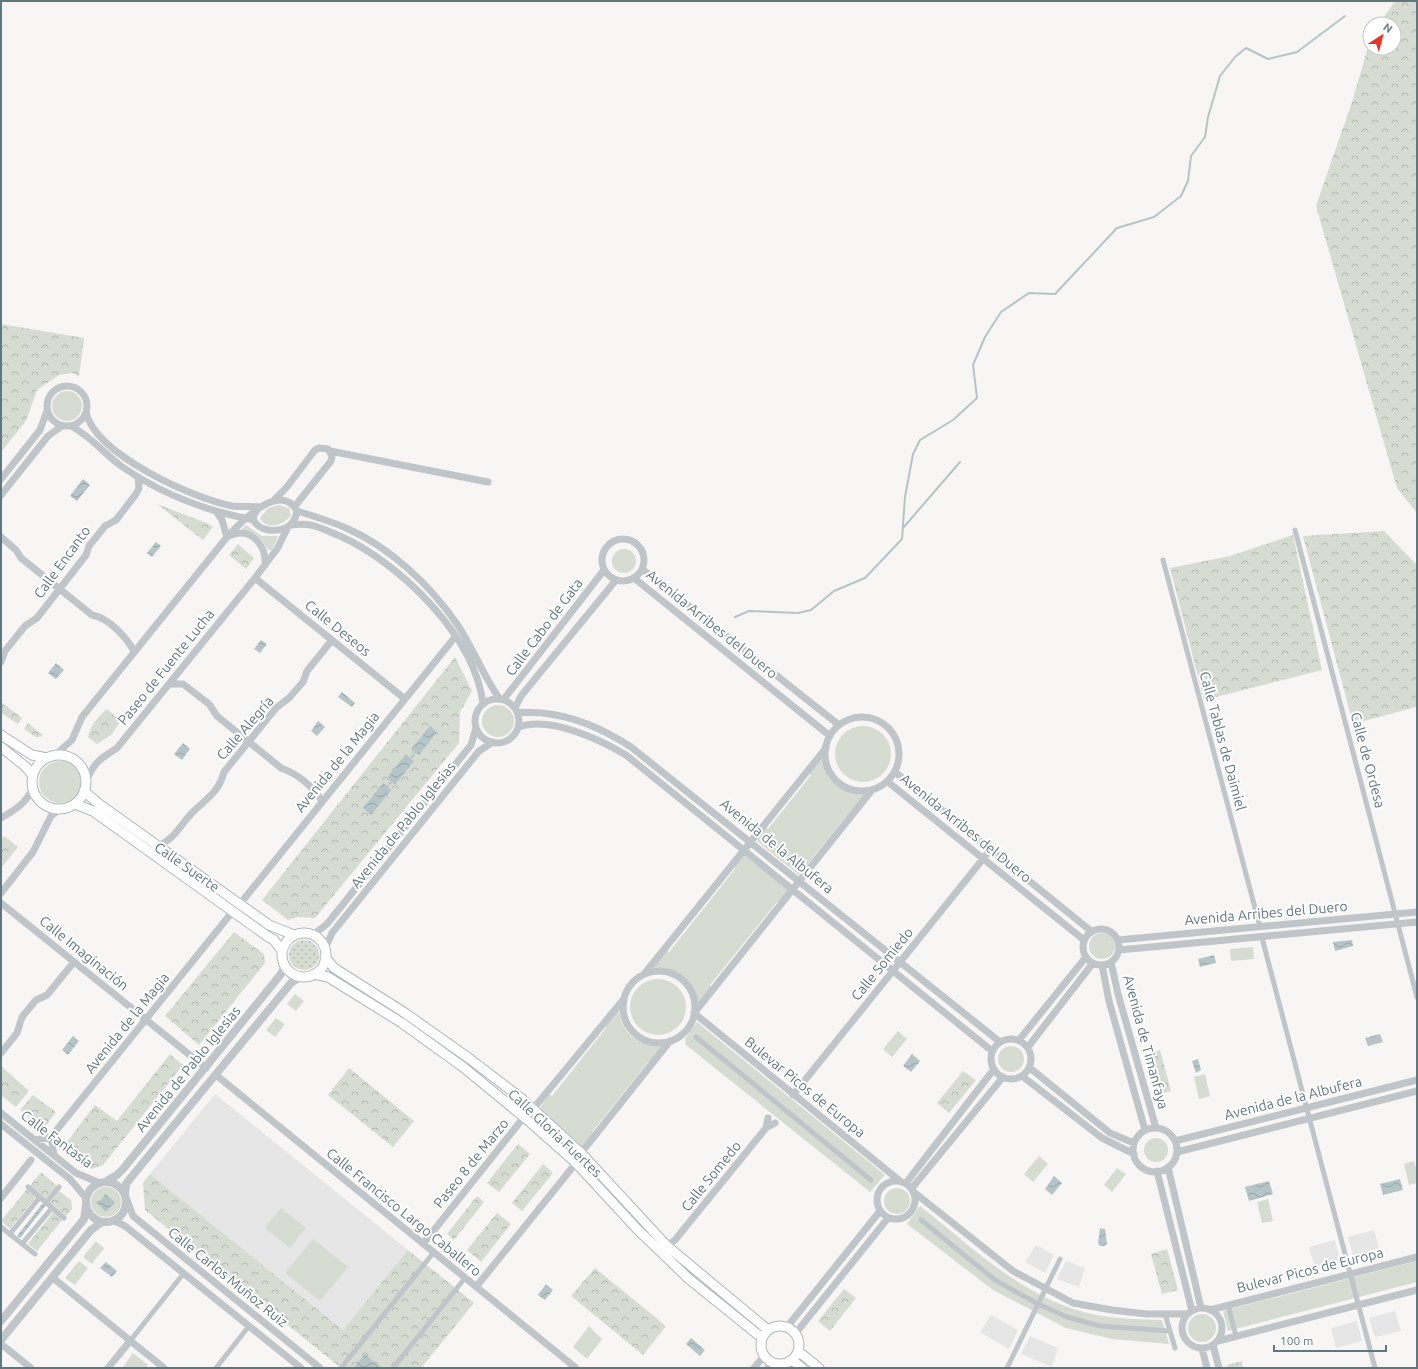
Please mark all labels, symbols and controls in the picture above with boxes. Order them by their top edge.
north arrow [1362,16,1402,56]
text: N [1381,21,1395,35]
street label: Calle Encanto [30,523,94,601]
street label: Avenida Arribes del Duero [643,566,781,682]
street label: Calle Cabo de Gata [502,575,586,679]
street label: Calle Deseos [302,597,374,659]
street label: Paseo de Fuente Lucha [115,606,217,728]
street label: Calle Tablas de Daimiel [1197,670,1249,813]
street label: Calle Alegría [213,693,277,763]
street label: Avenida de la Magia [292,709,382,815]
street label: Calle de Ordesa [1348,710,1388,810]
street label: Avenida de Pablo Iglesias [347,759,459,891]
street label: Avenida Arribes del Duero [897,770,1035,886]
street label: Avenida de la Albufera [717,795,837,897]
street label: Calle Suerte [151,839,223,895]
street label: Avenida Arribes del Duero [1184,898,1348,928]
street label: Calle Imaginación [36,912,132,994]
street label: Calle Somiedo [848,924,916,1004]
street label: Avenida de la Magia [82,970,172,1076]
street label: Avenida de Timanfaya [1120,973,1172,1111]
street label: Avenida de Pablo Iglesias [132,1003,244,1135]
street label: Bulevar Picos de Europa [742,1034,868,1140]
street label: Avenida de la Albufera [1223,1073,1363,1123]
street label: Calle Gloria Fuertes [505,1086,605,1180]
street label: Calle Fantasía [18,1107,96,1171]
street label: Paseo 8 de Marzo [430,1115,512,1211]
street label: Calle Somedo [678,1138,744,1214]
street label: Calle Francisco Largo Caballero [323,1145,485,1279]
street label: Calle Carlos Muñoz Ruiz [165,1224,291,1330]
street label: Bulevar Picos de Europa [1235,1244,1385,1296]
scale bar [1274,1327,1386,1353]
text: 100 m [1280,1334,1313,1347]

